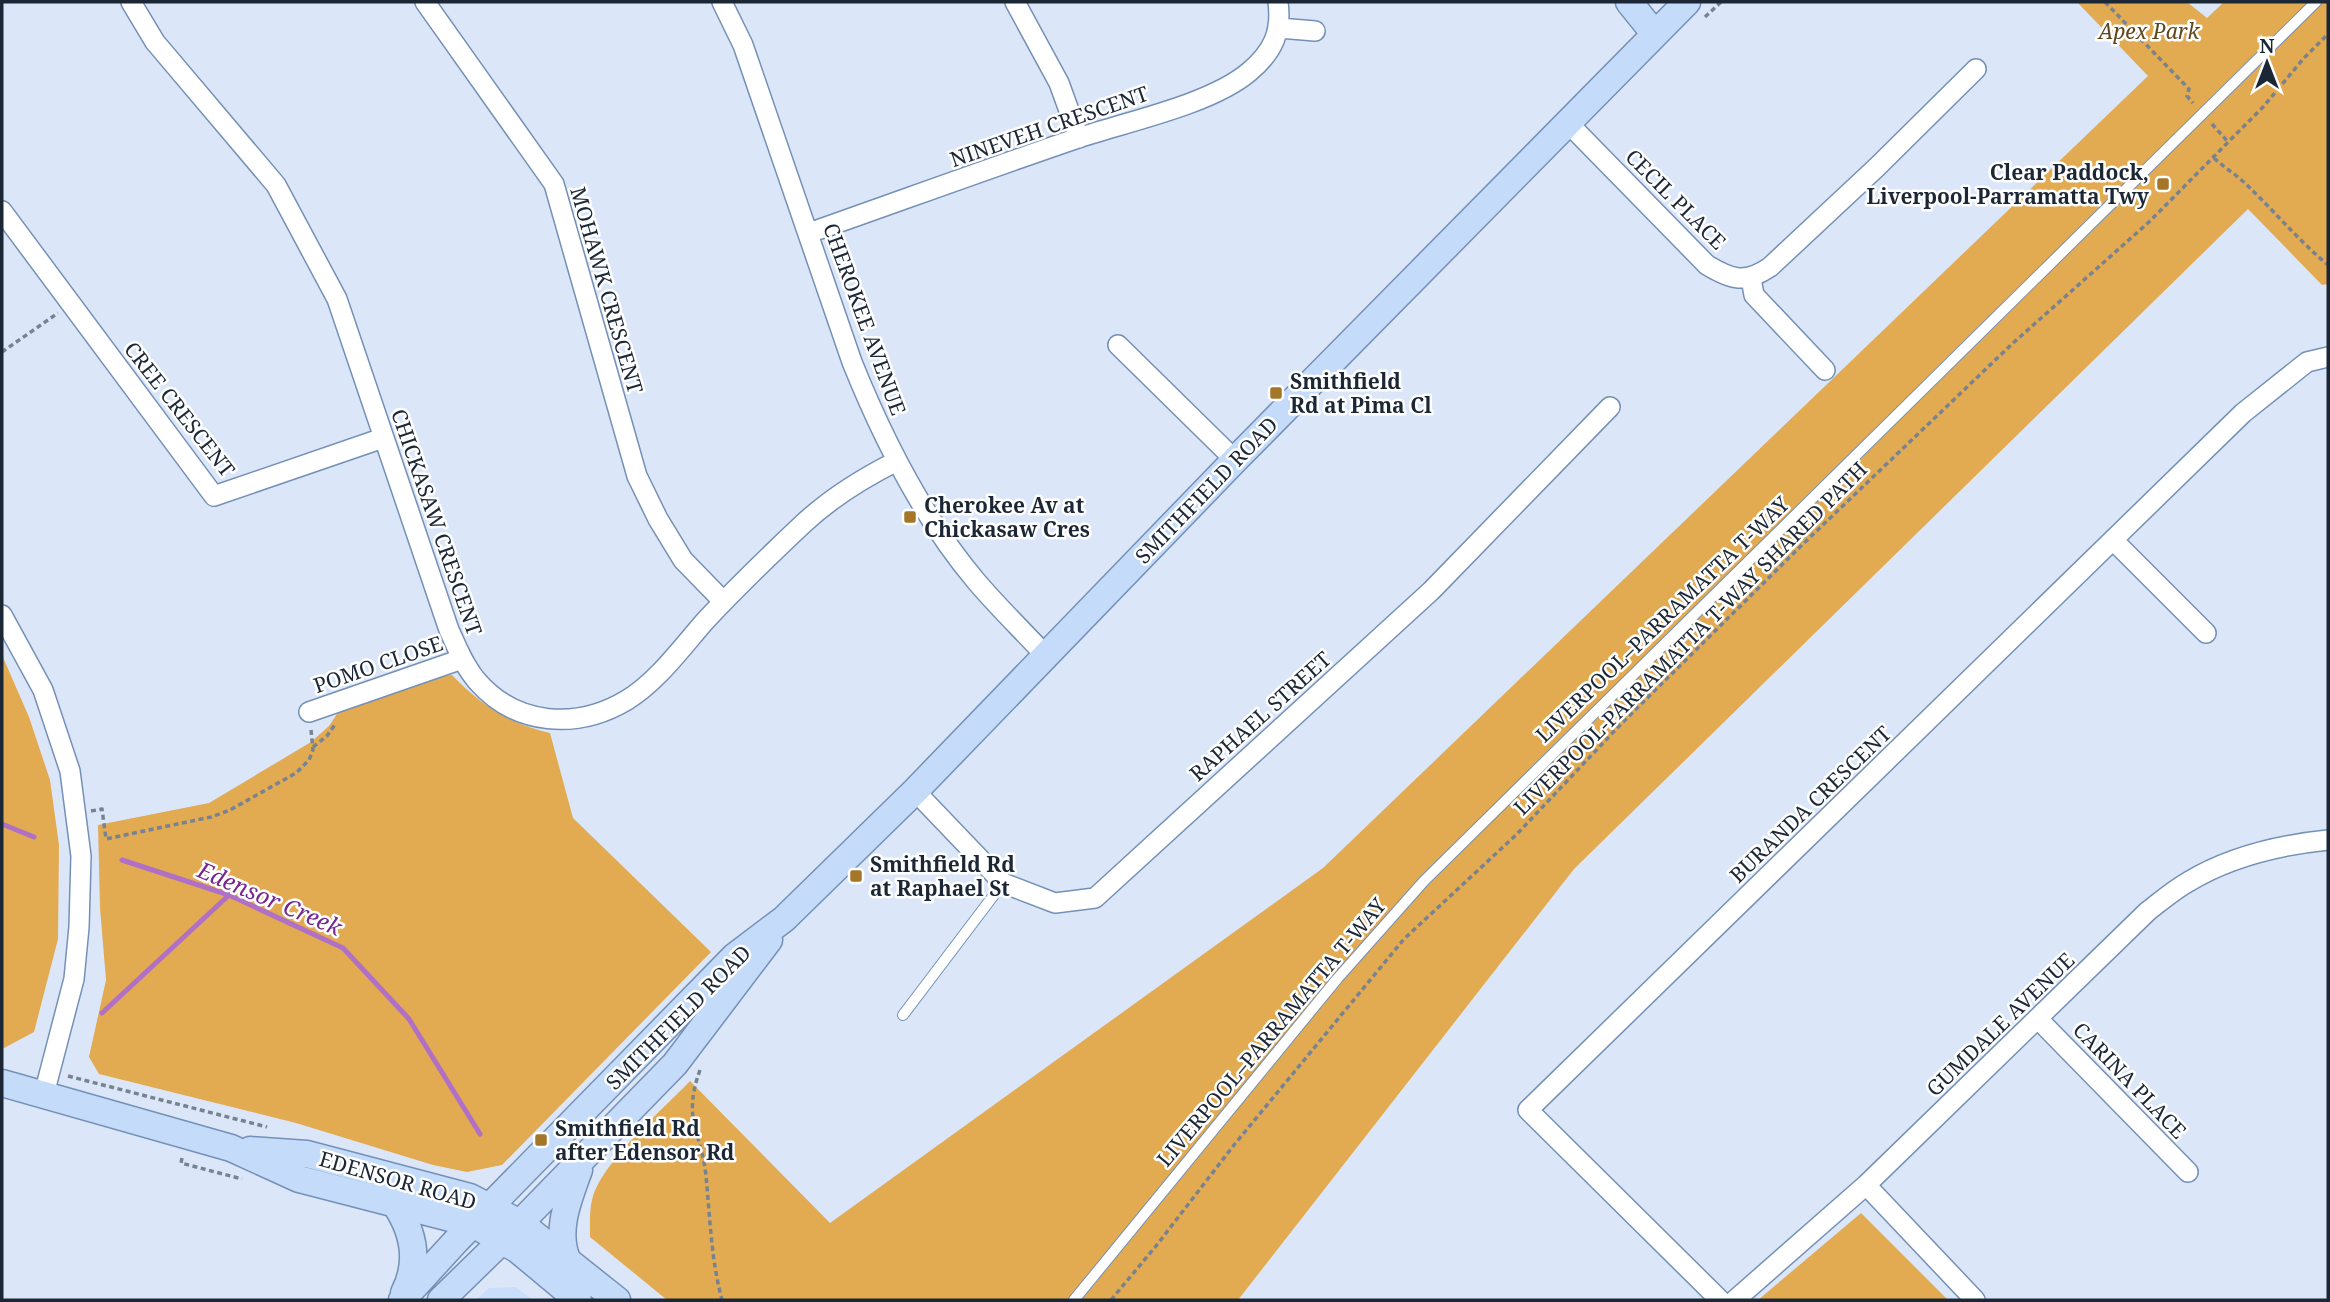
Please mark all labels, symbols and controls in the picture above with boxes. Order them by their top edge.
park label: Apex Park [2096,17,2201,45]
north arrow [2232,28,2302,98]
text: N [2260,33,2275,59]
street label: NINEVEH CRESCENT [946,79,1152,173]
street label: CECIL PLACE [1620,143,1732,255]
place label: Clear Paddock, Liverpool-Parramatta Twy [1867,158,2150,210]
marker: Clear Paddock, Liverpool-Parramatta Twy [2155,176,2171,192]
street label: MOHAWK CRESCENT [564,184,650,397]
street label: CHEROKEE AVENUE [817,219,913,419]
street label: CREE CRESCENT [118,336,242,482]
place label: Smithfield Rd at Pima Cl [1290,367,1432,419]
marker: Smithfield Rd at Pima Cl [1268,385,1284,401]
street label: CHICKASAW CRESCENT [385,405,489,639]
street label: SMITHFIELD ROAD [1129,411,1283,569]
street label: LIVERPOOL-PARRAMATTA T-WAY SHARED PATH [1507,455,1873,821]
street label: LIVERPOOL–PARRAMATTA T-WAY [1529,489,1796,748]
place label: Cherokee Av at Chickasaw Cres [924,491,1090,543]
marker: Cherokee Av at Chickasaw Cres [902,509,918,525]
street label: POMO CLOSE [310,629,446,699]
street label: RAPHAEL STREET [1183,645,1337,787]
street label: BURANDA CRESCENT [1723,719,1897,889]
place label: Smithfield Rd at Raphael St [870,850,1015,902]
water label: Edensor Creek [192,853,348,943]
marker: Smithfield Rd at Raphael St [848,868,864,884]
street label: LIVERPOOL–PARRAMATTA T-WAY [1150,891,1392,1172]
street label: SMITHFIELD ROAD [600,939,756,1095]
street label: GUMDALE AVENUE [1920,946,2080,1102]
street label: CARINA PLACE [2067,1016,2193,1144]
place label: Smithfield Rd after Edensor Rd [555,1114,735,1166]
marker: Smithfield Rd after Edensor Rd [533,1132,549,1148]
street label: EDENSOR ROAD [316,1144,480,1216]

